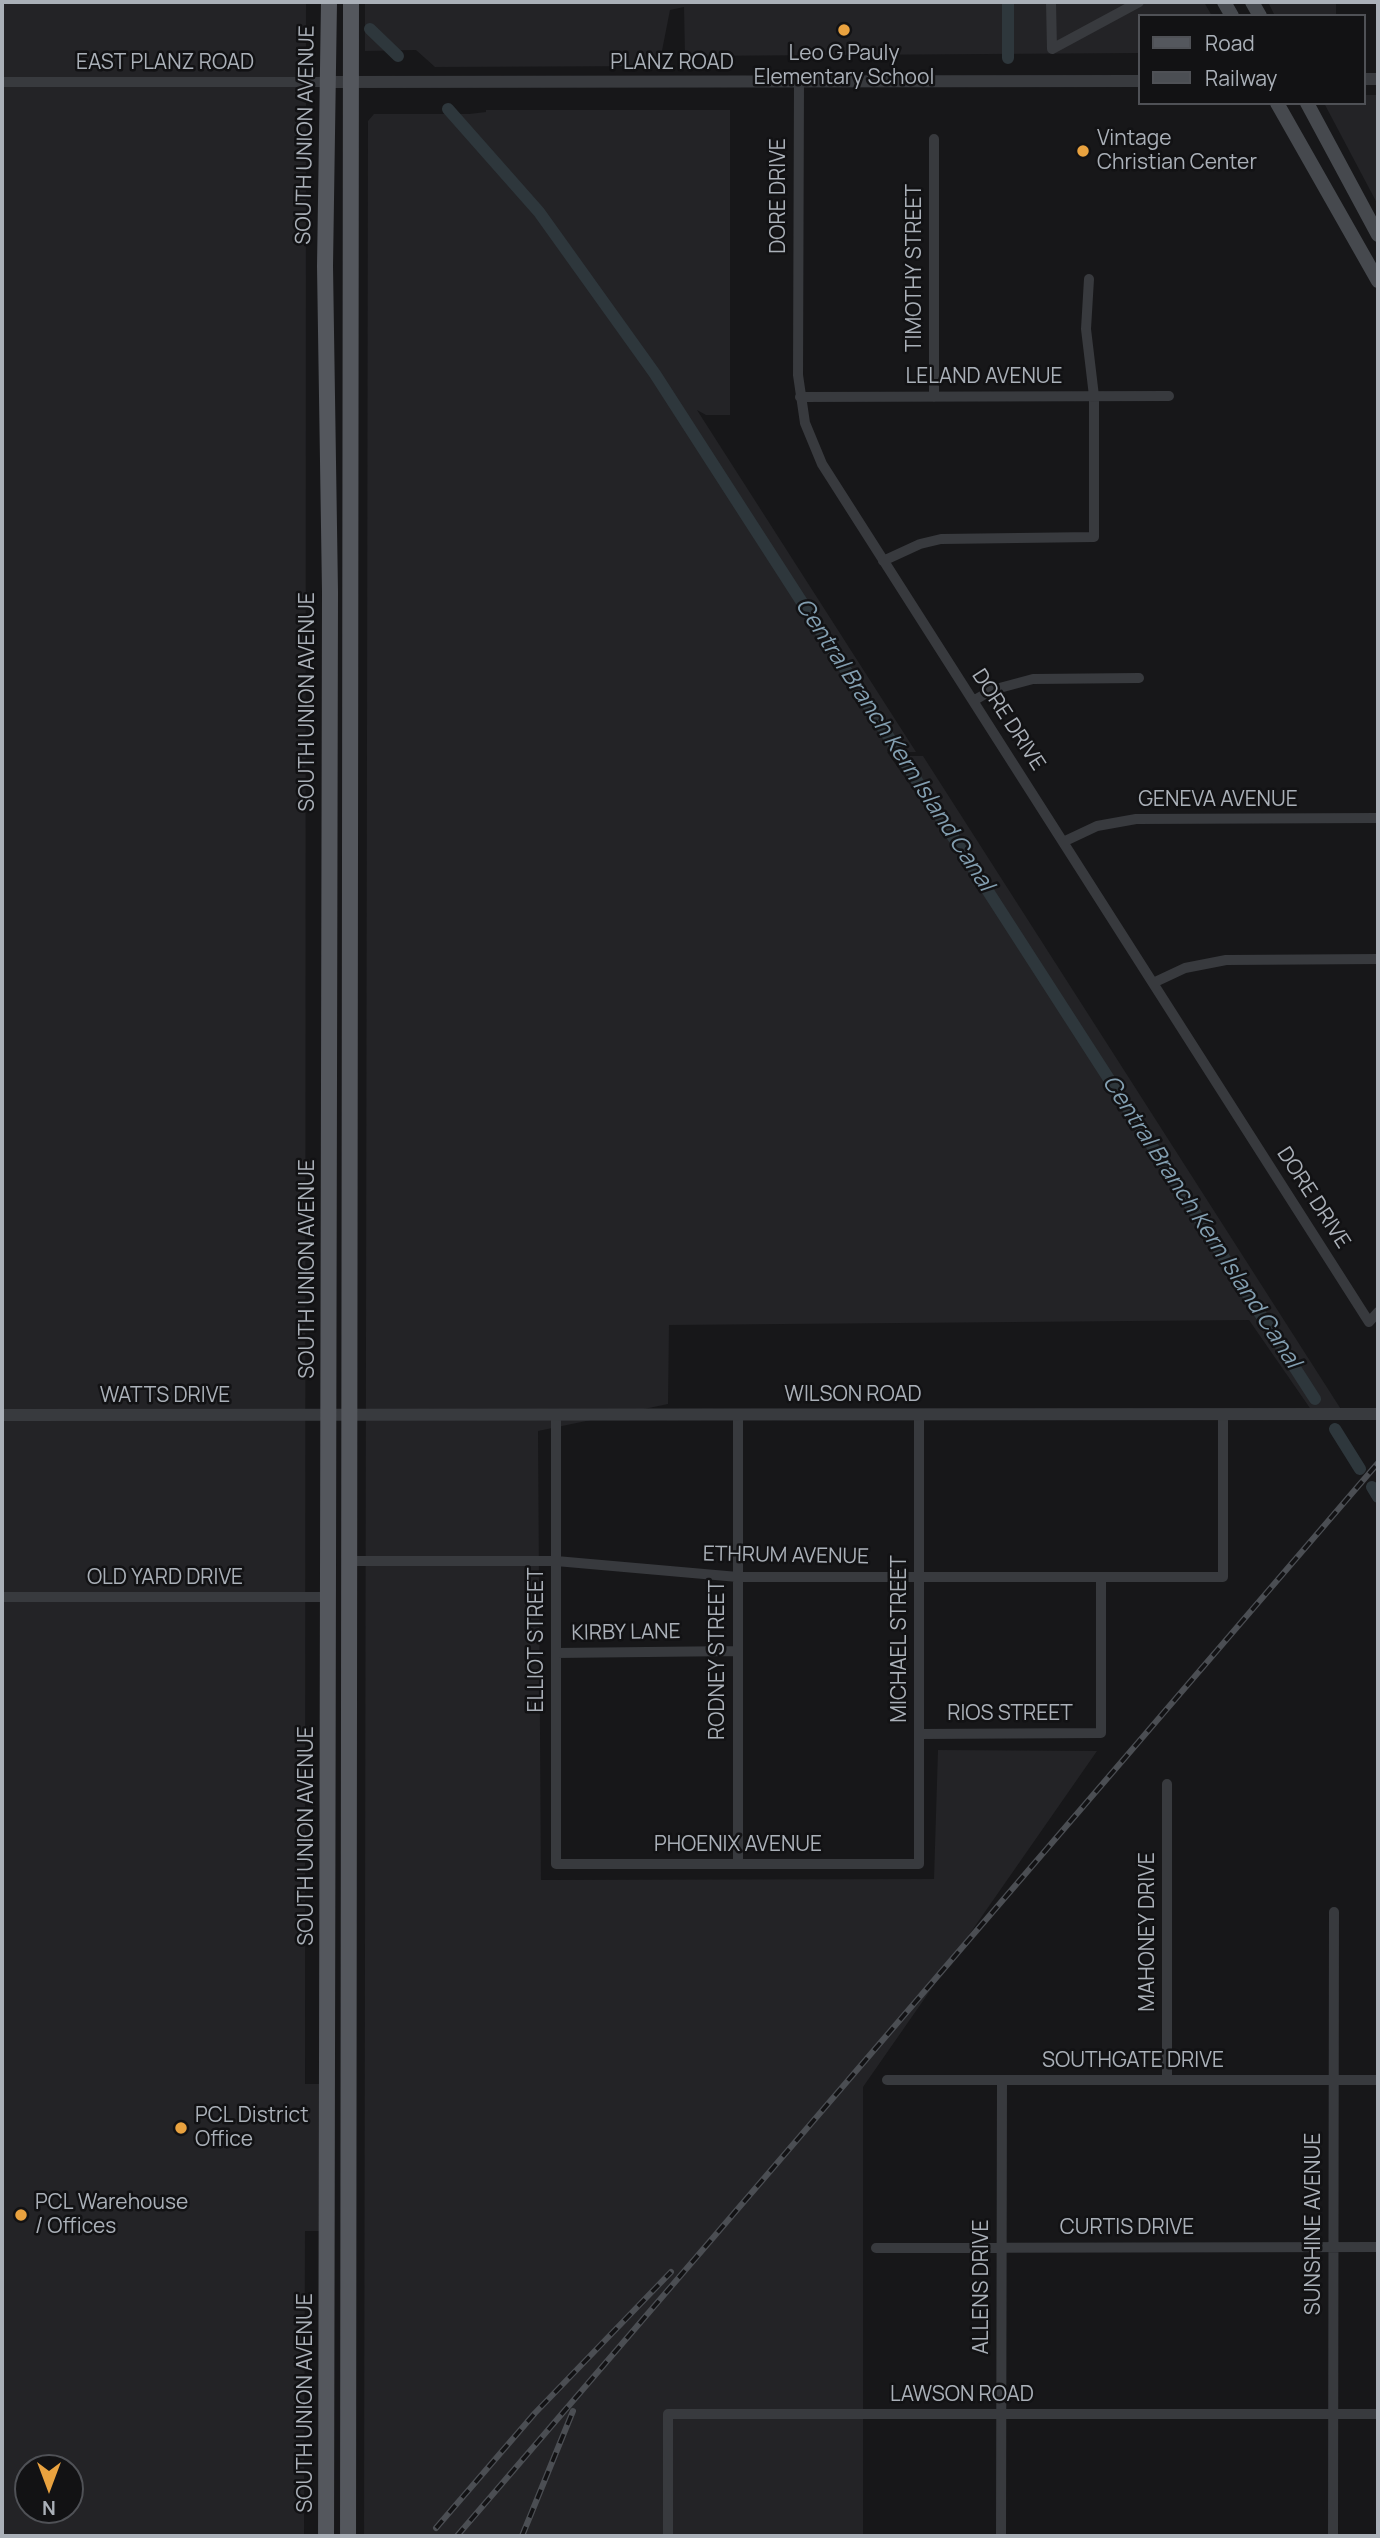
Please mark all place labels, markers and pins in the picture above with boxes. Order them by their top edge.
marker: Leo G Pauly Elementary School [836,22,852,38]
place label: Leo G Pauly Elementary School [754,41,934,91]
place label: Vintage Christian Center [1097,126,1257,176]
marker: Vintage Christian Center [1075,143,1091,159]
place label: PCL District Office [195,2103,309,2153]
marker: PCL District Office [173,2120,189,2136]
place label: PCL Warehouse / Offices [35,2190,188,2240]
marker: PCL Warehouse / Offices [13,2207,29,2223]

